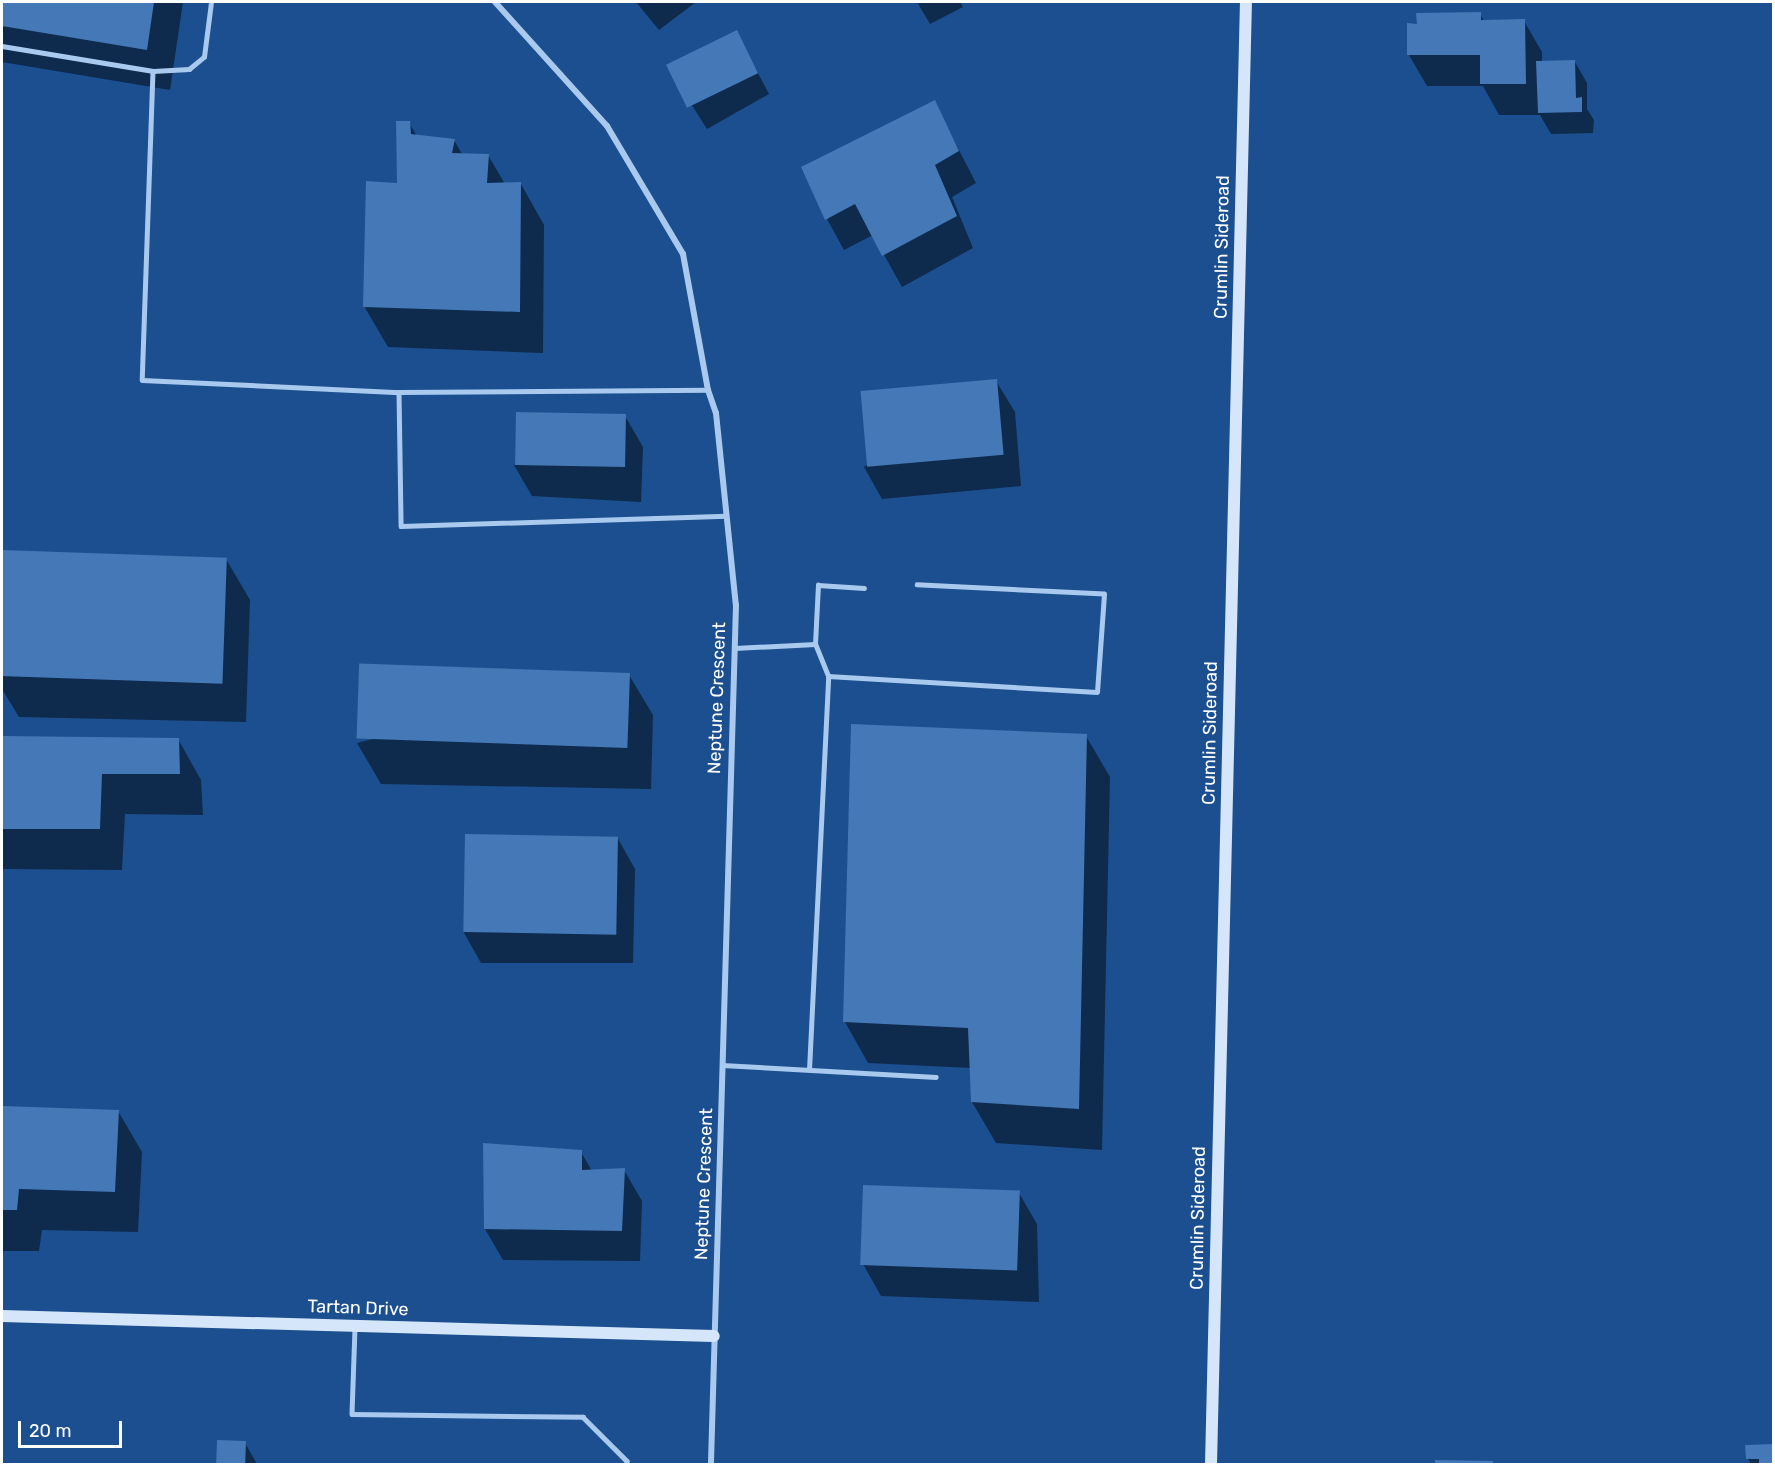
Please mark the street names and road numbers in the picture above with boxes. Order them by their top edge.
street label: Crumlin Sideroad [1210,175,1234,319]
street label: Neptune Crescent [704,622,730,774]
street label: Crumlin Sideroad [1198,661,1222,805]
street label: Neptune Crescent [691,1108,717,1260]
street label: Crumlin Sideroad [1186,1146,1210,1290]
street label: Tartan Drive [307,1295,409,1321]

